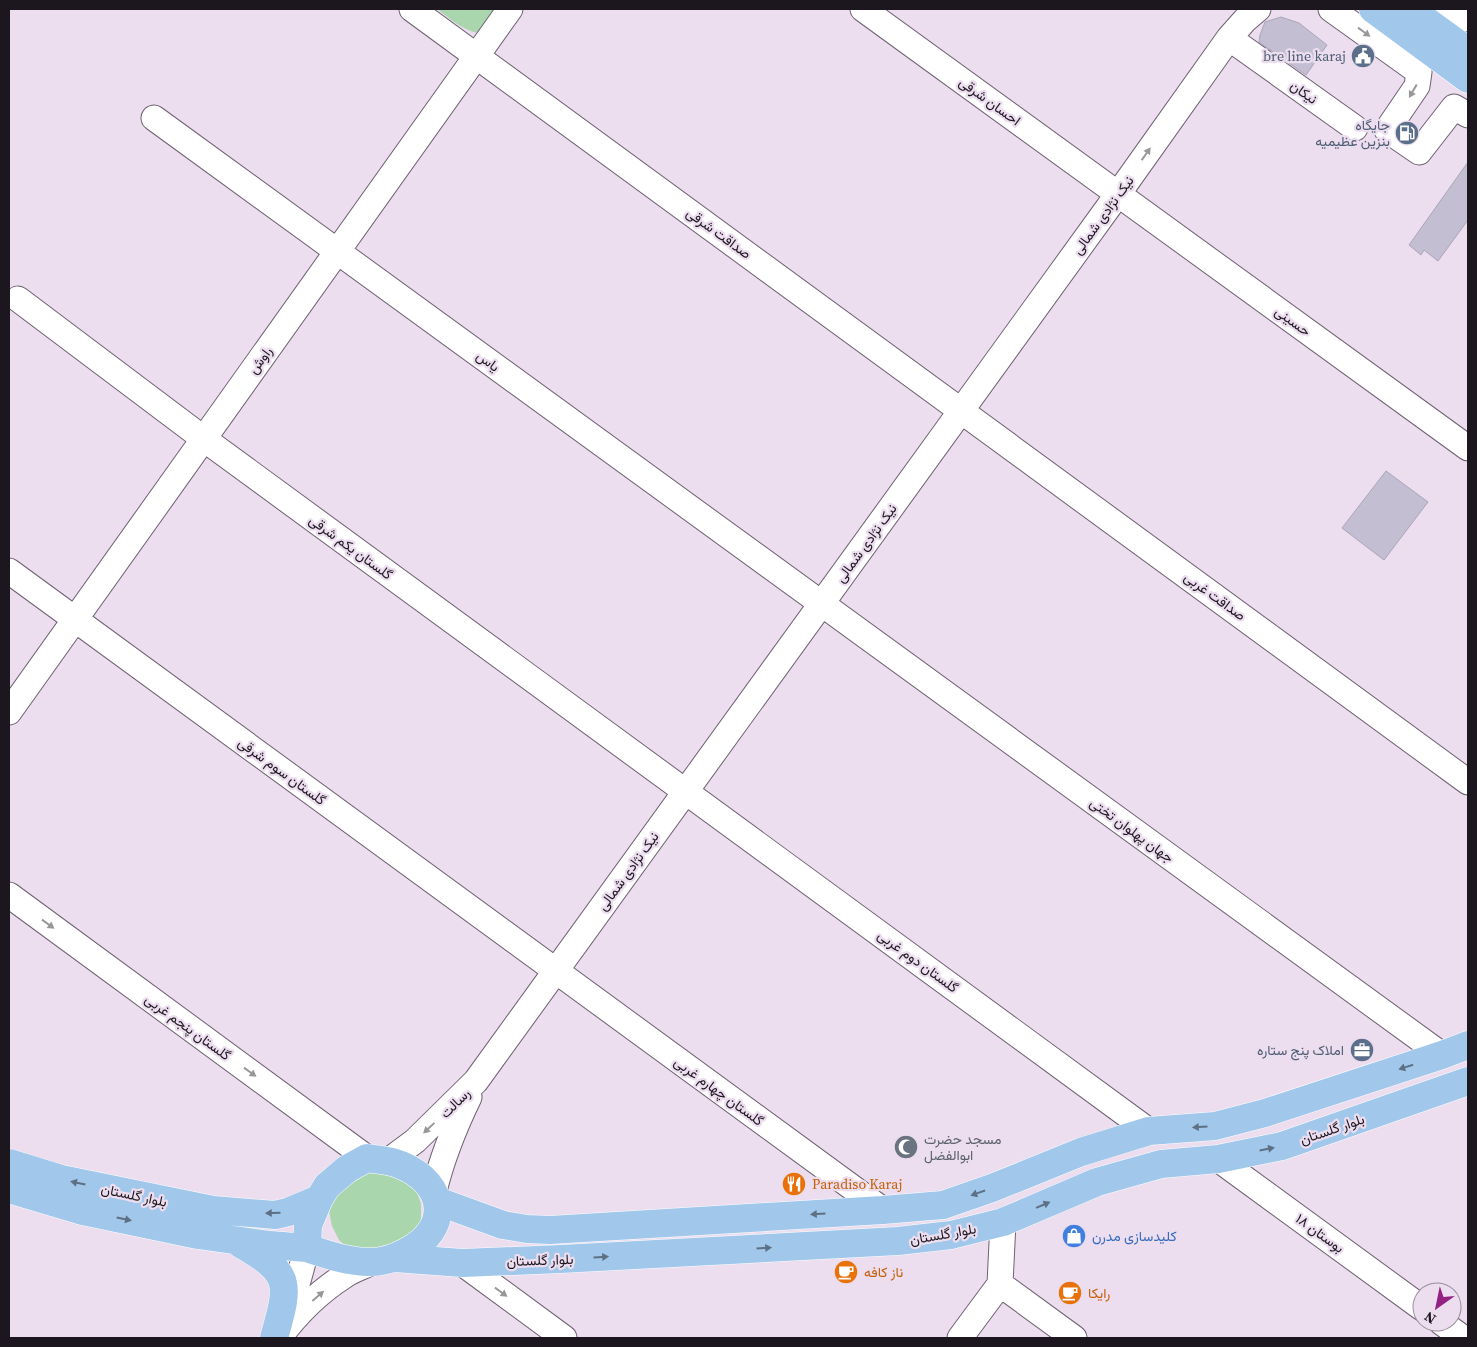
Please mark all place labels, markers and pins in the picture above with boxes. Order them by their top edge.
public building icon: bre line karaj [1350,43,1376,69]
place label: bre line karaj [1263,46,1346,66]
place label: جایگاه بنزین عظیمیه [1315,115,1390,151]
fuel station icon: جایگاه بنزین عظیمیه [1394,120,1420,146]
office icon: املاک پنج ستاره [1349,1037,1375,1063]
place label: املاک پنج ستاره [1257,1040,1344,1061]
place label: مسجد حضرت ابوالفضل [924,1129,1002,1165]
mosque icon: مسجد حضرت ابوالفضل [893,1134,919,1160]
restaurant icon: Paradiso Karaj [781,1171,807,1197]
place label: Paradiso Karaj [812,1174,902,1194]
shop icon: کلیدسازی مدرن [1061,1223,1087,1249]
place label: کلیدسازی مدرن [1092,1226,1177,1246]
cafe icon: ناز کافه [833,1259,859,1285]
place label: ناز کافه [864,1262,903,1282]
cafe icon: رایکا [1057,1280,1083,1306]
place label: رایکا [1088,1283,1110,1303]

